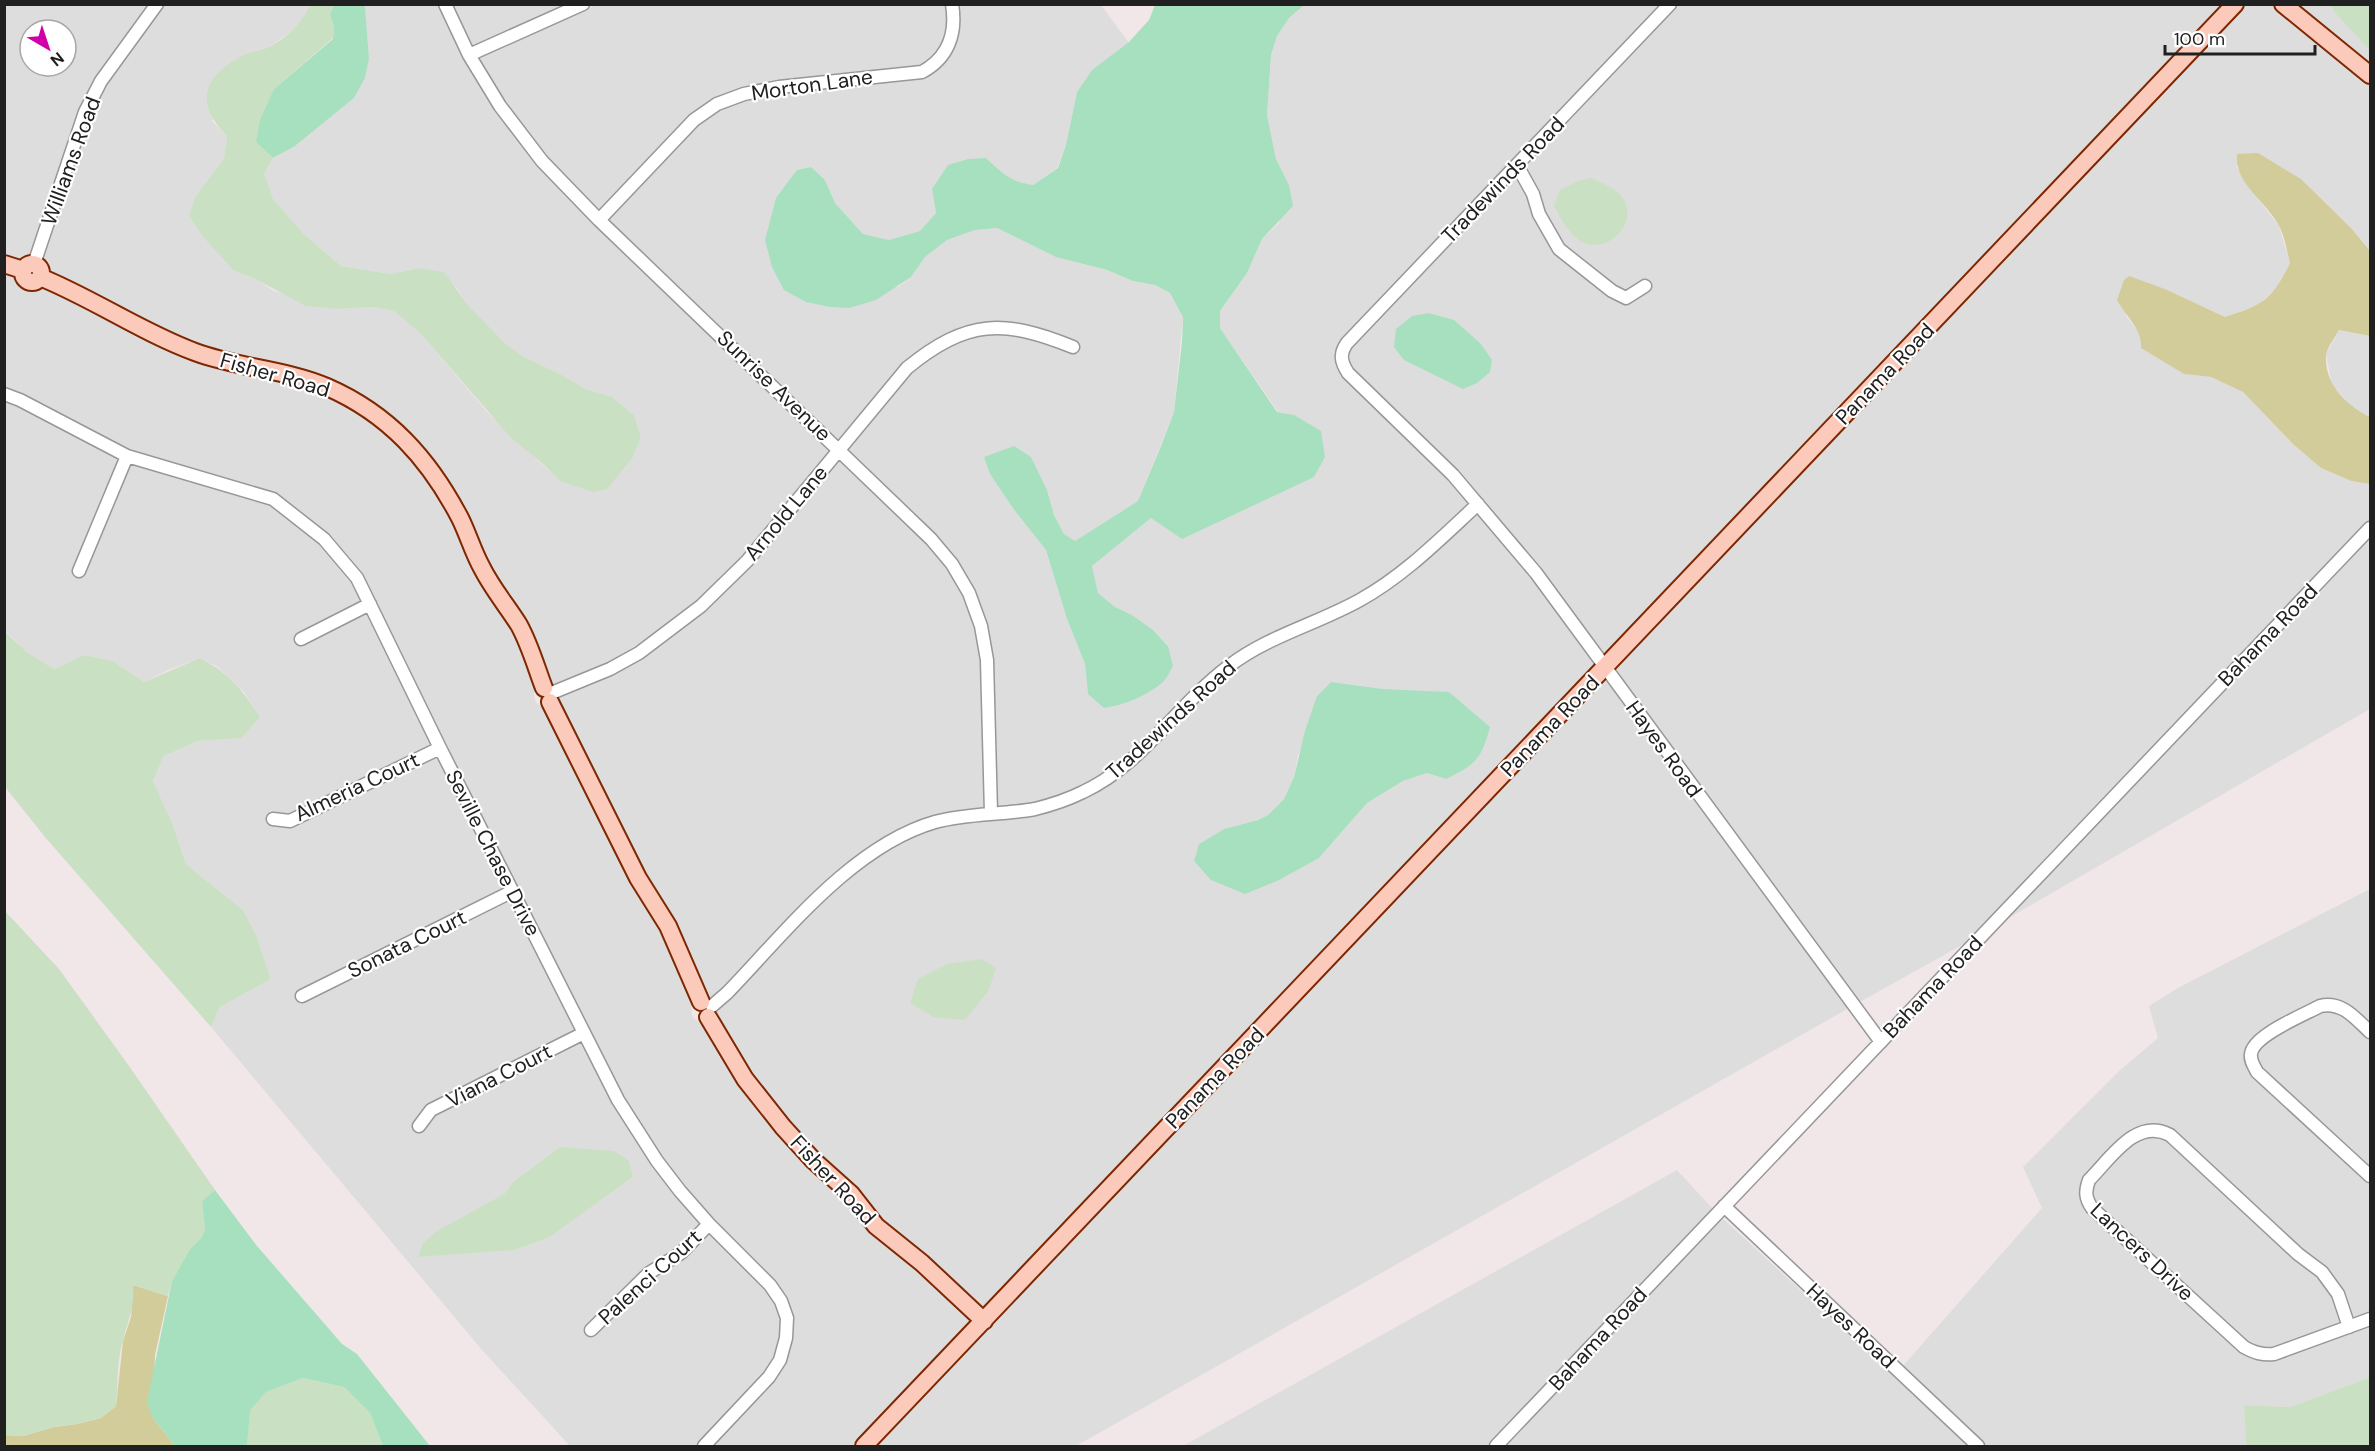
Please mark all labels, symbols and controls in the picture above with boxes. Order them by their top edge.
north arrow [18,18,78,78]
scale bar [2165,18,2315,56]
text: 100 m [2174,27,2225,51]
text: N [46,47,68,71]
street label: Morton Lane [749,63,875,107]
street label: Williams Road [35,93,107,229]
street label: Tradewinds Road [1435,111,1571,249]
street label: Panama Road [1829,317,1941,431]
street label: Sunrise Avenue [711,324,837,448]
street label: Fisher Road [217,346,333,404]
street label: Arnold Lane [738,459,834,566]
street label: Bahama Road [2212,578,2324,692]
street label: Tradewinds Road [1100,654,1242,786]
street label: Panama Road [1494,669,1606,783]
street label: Hayes Road [1619,695,1709,803]
street label: Almeria Court [290,746,424,828]
street label: Seville Chase Drive [439,765,547,941]
street label: Sonata Court [343,903,471,985]
street label: Bahama Road [1877,930,1989,1044]
street label: Panama Road [1159,1021,1271,1135]
street label: Viana Court [441,1037,557,1115]
street label: Fisher Road [784,1129,882,1231]
street label: Lancers Drive [2084,1197,2200,1307]
street label: Palenci Court [592,1223,708,1331]
street label: Hayes Road [1800,1277,1902,1375]
street label: Bahama Road [1543,1281,1653,1397]

